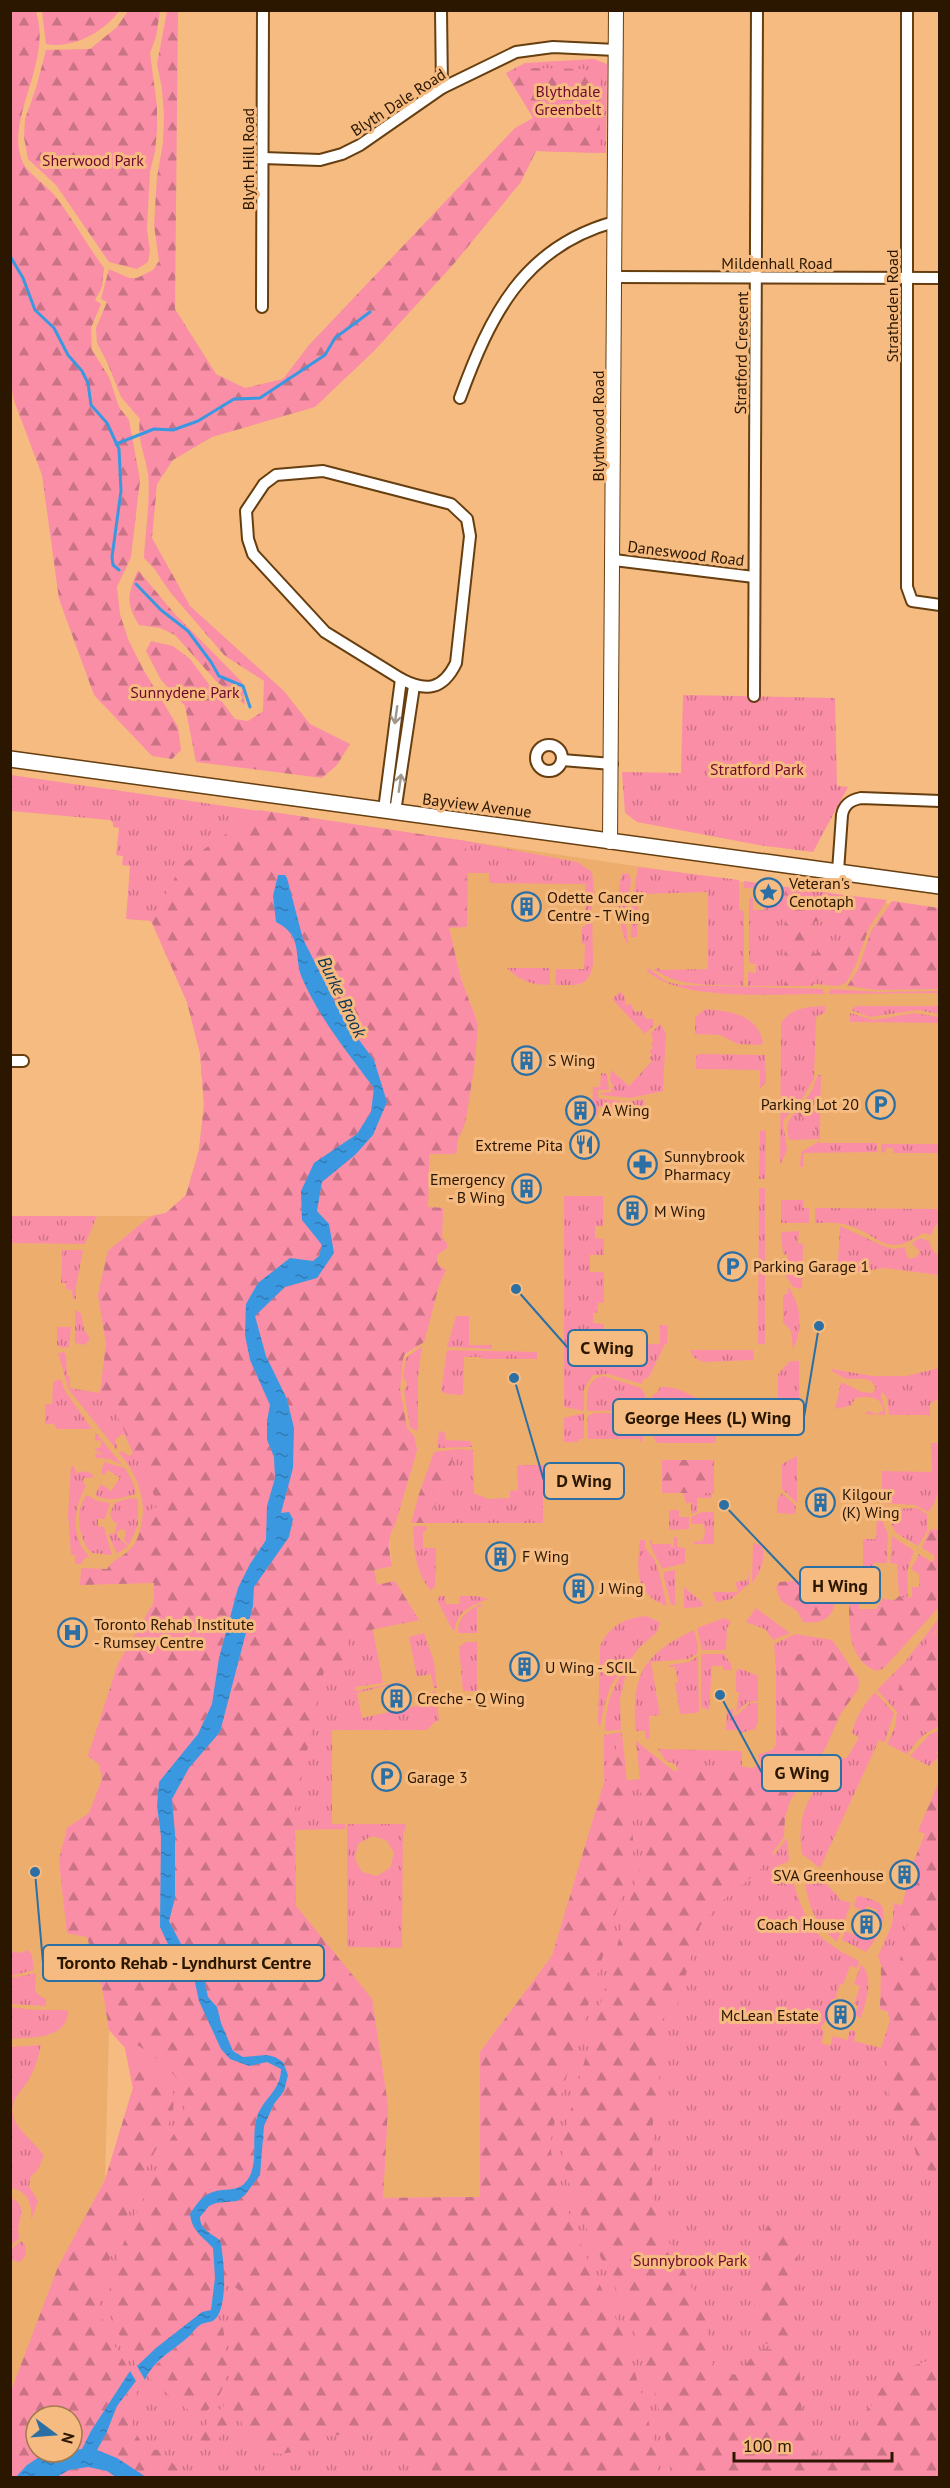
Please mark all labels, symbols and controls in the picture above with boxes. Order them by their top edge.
street label: Blyth Dale Road [347,64,449,140]
park label: Blythdale Greenbelt [535,81,602,119]
street label: Blyth Hill Road [238,108,258,210]
park label: Sherwood Park [42,150,144,170]
street label: Stratheden Road [882,249,902,363]
street label: Mildenhall Road [721,253,833,273]
street label: Stratford Crescent [730,291,752,415]
street label: Blythwood Road [588,370,608,482]
street label: Daneswood Road [626,536,746,570]
park label: Sunnydene Park [130,682,240,702]
one-way arrow [391,705,402,725]
park label: Stratford Park [710,759,804,779]
one-way arrow [394,773,405,793]
street label: Bayview Avenue [421,788,533,822]
place label: Veteran's Cenotaph [788,873,854,911]
place icon: Veteran's Cenotaph [752,876,784,908]
place label: Odette Cancer Centre - T Wing [547,887,650,925]
building icon: Odette Cancer Centre - T Wing [510,890,542,922]
water label: Burke Brook [313,952,372,1042]
building icon: S Wing [511,1044,543,1076]
place label: S Wing [548,1050,595,1070]
parking icon: Parking Lot 20 [864,1088,896,1120]
building icon: A Wing [565,1094,597,1126]
place label: Parking Lot 20 [761,1094,859,1114]
place label: A Wing [602,1100,650,1120]
restaurant icon: Extreme Pita [568,1129,600,1161]
place label: Extreme Pita [475,1135,563,1155]
place label: Sunnybrook Pharmacy [664,1146,745,1184]
pharmacy icon: Sunnybrook Pharmacy [627,1149,659,1181]
place label: Emergency - B Wing [430,1169,506,1207]
building icon: Emergency - B Wing [510,1172,542,1204]
building icon: M Wing [617,1195,649,1227]
place label: M Wing [654,1201,706,1221]
parking icon: Parking Garage 1 [716,1250,748,1282]
place label: Parking Garage 1 [753,1256,869,1276]
callout: C Wing [568,1330,647,1366]
text: C Wing [580,1336,634,1359]
callout: George Hees (L) Wing [613,1399,804,1435]
text: George Hees (L) Wing [625,1406,791,1429]
callout: D Wing [544,1463,624,1499]
text: D Wing [556,1469,612,1492]
place label: Kilgour (K) Wing [842,1484,900,1522]
building icon: Kilgour (K) Wing [805,1487,837,1519]
building icon: F Wing [485,1540,517,1572]
place label: F Wing [522,1546,569,1566]
callout: H Wing [800,1567,880,1603]
building icon: J Wing [563,1572,595,1604]
text: H Wing [812,1574,868,1597]
place label: J Wing [599,1578,644,1598]
place label: Toronto Rehab Institute - Rumsey Centre [94,1614,254,1652]
hospital icon: Toronto Rehab Institute - Rumsey Centre [57,1617,89,1649]
building icon: U Wing - SCIL [508,1651,540,1683]
place label: U Wing - SCIL [545,1657,637,1677]
building icon: Creche - Q Wing [380,1682,412,1714]
place label: Creche - Q Wing [417,1688,525,1708]
callout: G Wing [762,1755,841,1791]
parking icon: Garage 3 [370,1761,402,1793]
text: G Wing [775,1761,829,1784]
place label: Garage 3 [407,1767,468,1787]
building icon: SVA Greenhouse [889,1859,921,1891]
place label: SVA Greenhouse [773,1865,884,1885]
building icon: Coach House [850,1908,882,1940]
place label: Coach House [757,1914,845,1934]
callout: Toronto Rehab - Lyndhurst Centre [43,1945,324,1981]
text: Toronto Rehab - Lyndhurst Centre [57,1951,311,1974]
building icon: McLean Estate [824,1999,856,2031]
place label: McLean Estate [721,2005,819,2025]
park label: Sunnybrook Park [633,2250,747,2270]
north arrow [24,2404,84,2464]
scale bar [734,2425,892,2463]
text: N [57,2430,79,2446]
text: 100 m [743,2434,792,2457]

